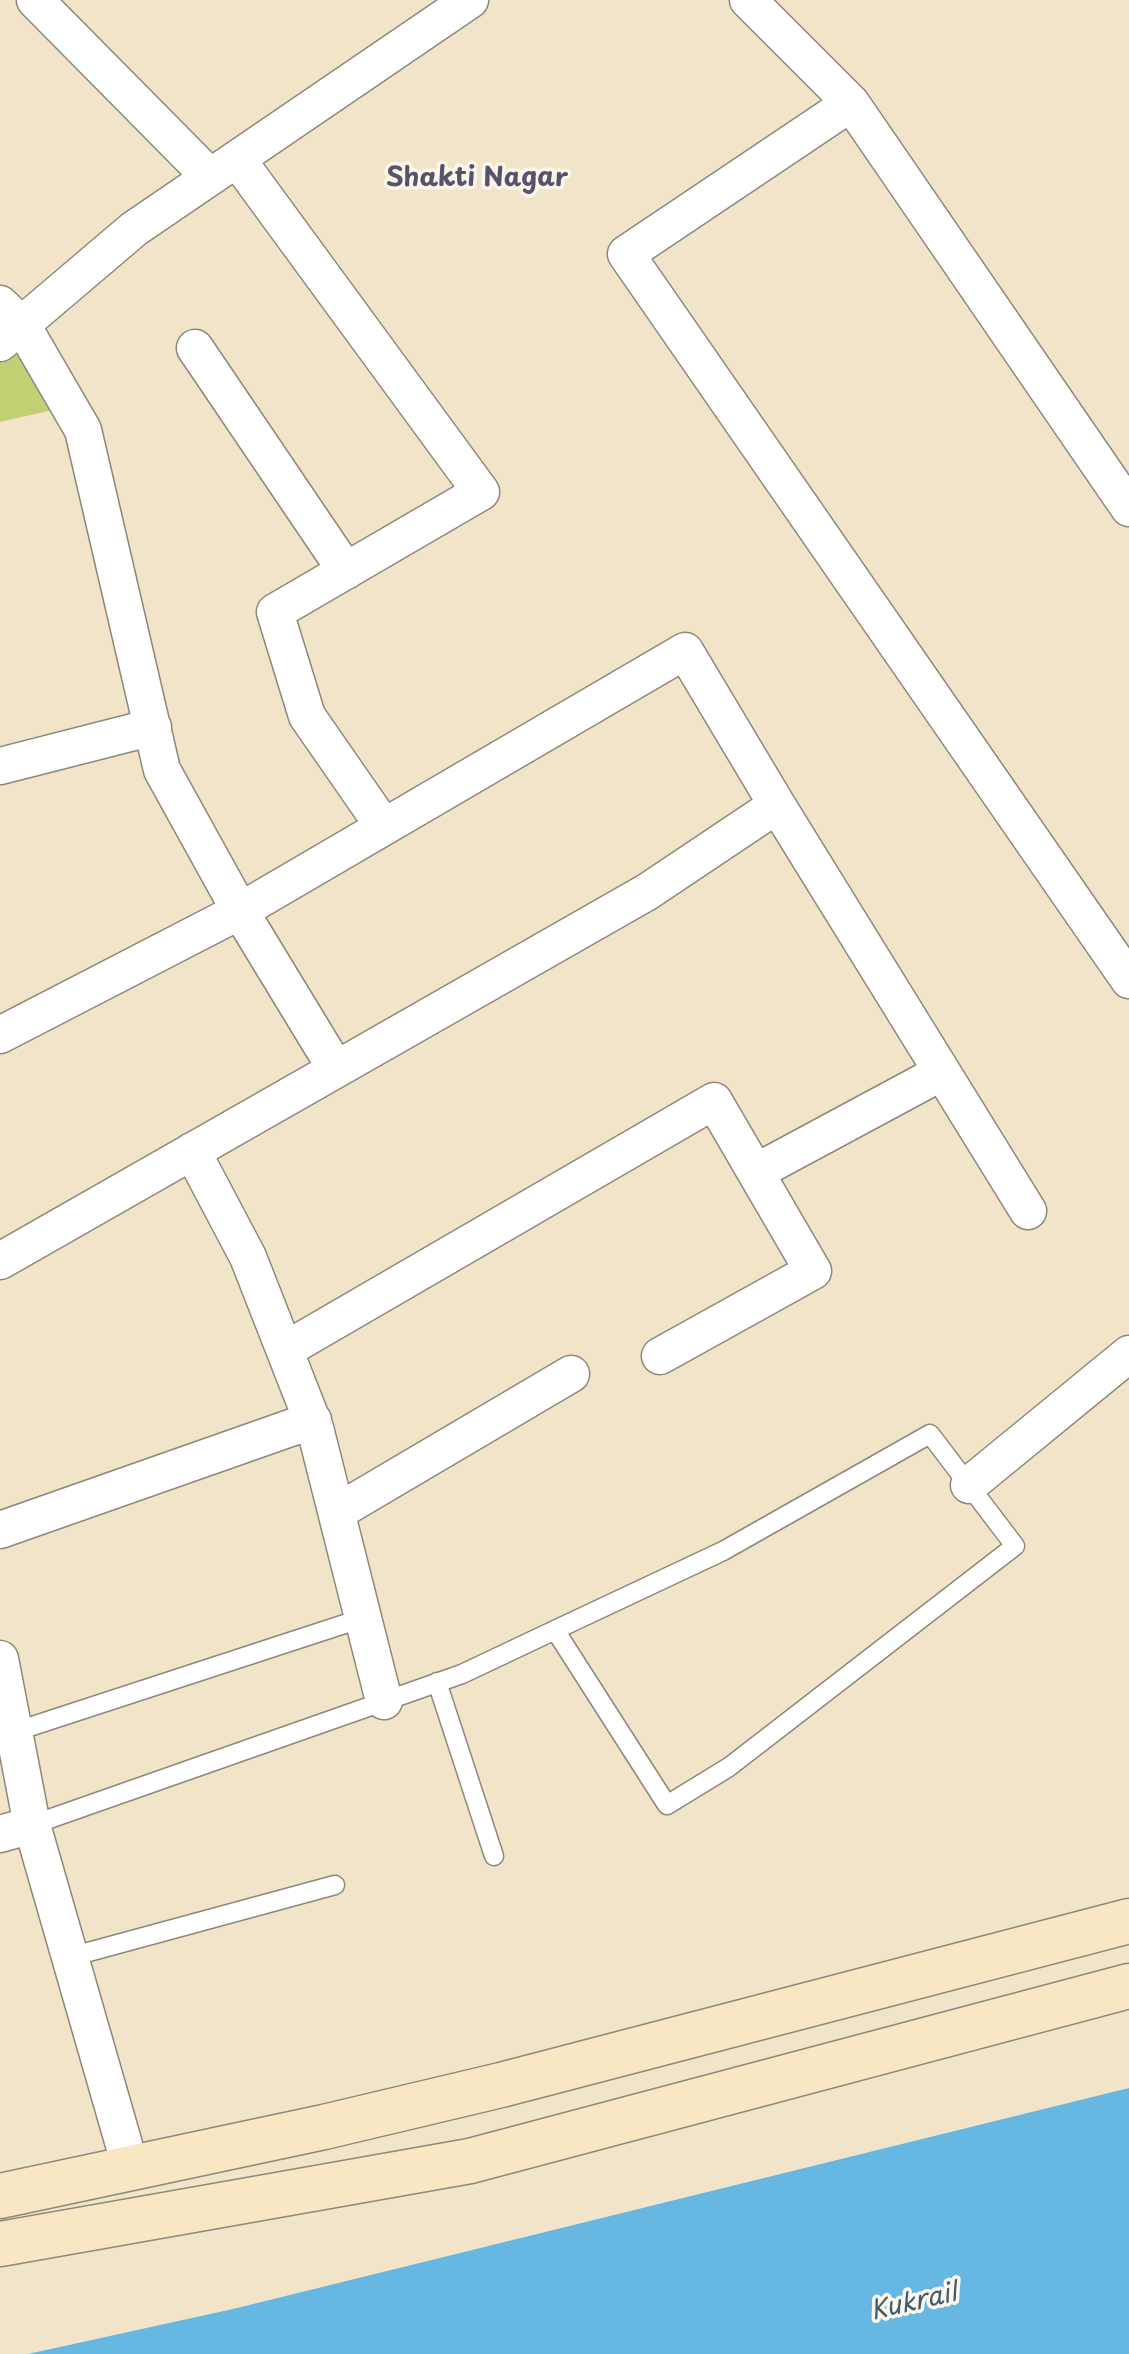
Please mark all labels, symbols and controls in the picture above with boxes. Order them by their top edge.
district label: Shakti Nagar [386,163,568,195]
water label: Kukrail [868,2278,960,2328]

